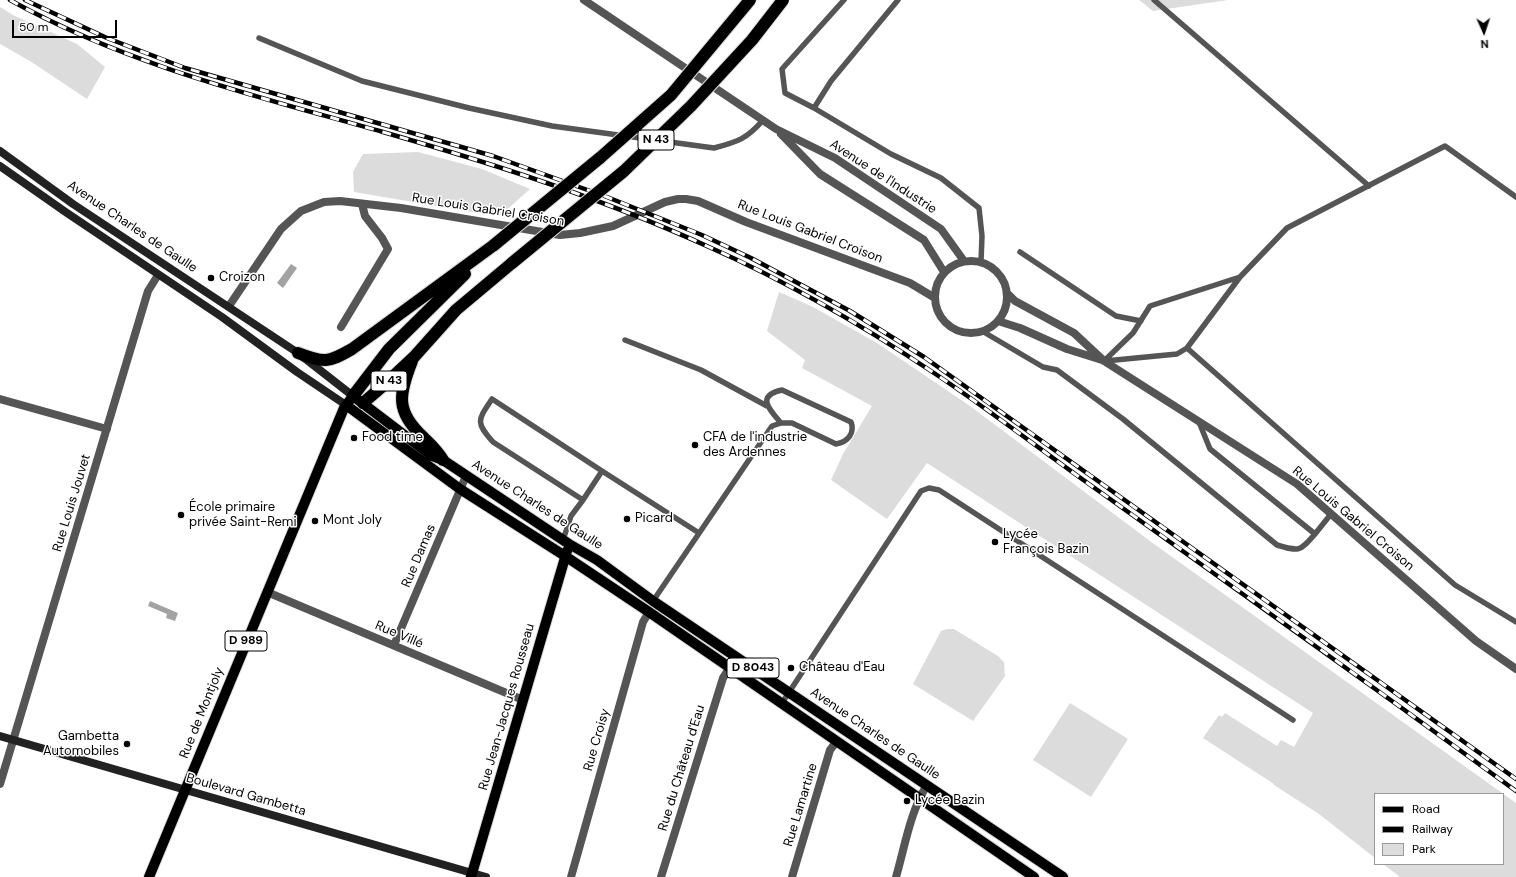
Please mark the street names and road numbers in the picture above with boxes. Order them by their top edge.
road number: N 43 [638,130,674,150]
street label: Avenue de l'Industrie [827,137,939,217]
street label: Avenue Charles de Gaulle [64,178,200,276]
street label: Rue Louis Gabriel Croison [411,190,565,230]
street label: Rue Louis Gabriel Croison [735,197,885,267]
road number: N 43 [371,371,407,391]
street label: Rue Louis Jouvet [50,452,94,554]
street label: Avenue Charles de Gaulle [469,457,605,553]
street label: Rue Louis Gabriel Croison [1289,464,1417,574]
street label: Rue Damas [399,522,439,590]
street label: Rue Villé [372,618,426,652]
street label: Rue Jean-Jacques Rousseau [476,622,538,792]
road number: D 989 [225,631,267,651]
road number: D 8043 [727,658,779,678]
street label: Rue de Montjoly [177,665,227,761]
street label: Avenue Charles de Gaulle [807,685,943,783]
street label: Rue du Château d'Eau [655,703,709,833]
street label: Rue Croisy [581,707,613,773]
street label: Rue Lamartine [781,761,821,849]
street label: Boulevard Gambetta [184,770,308,820]

